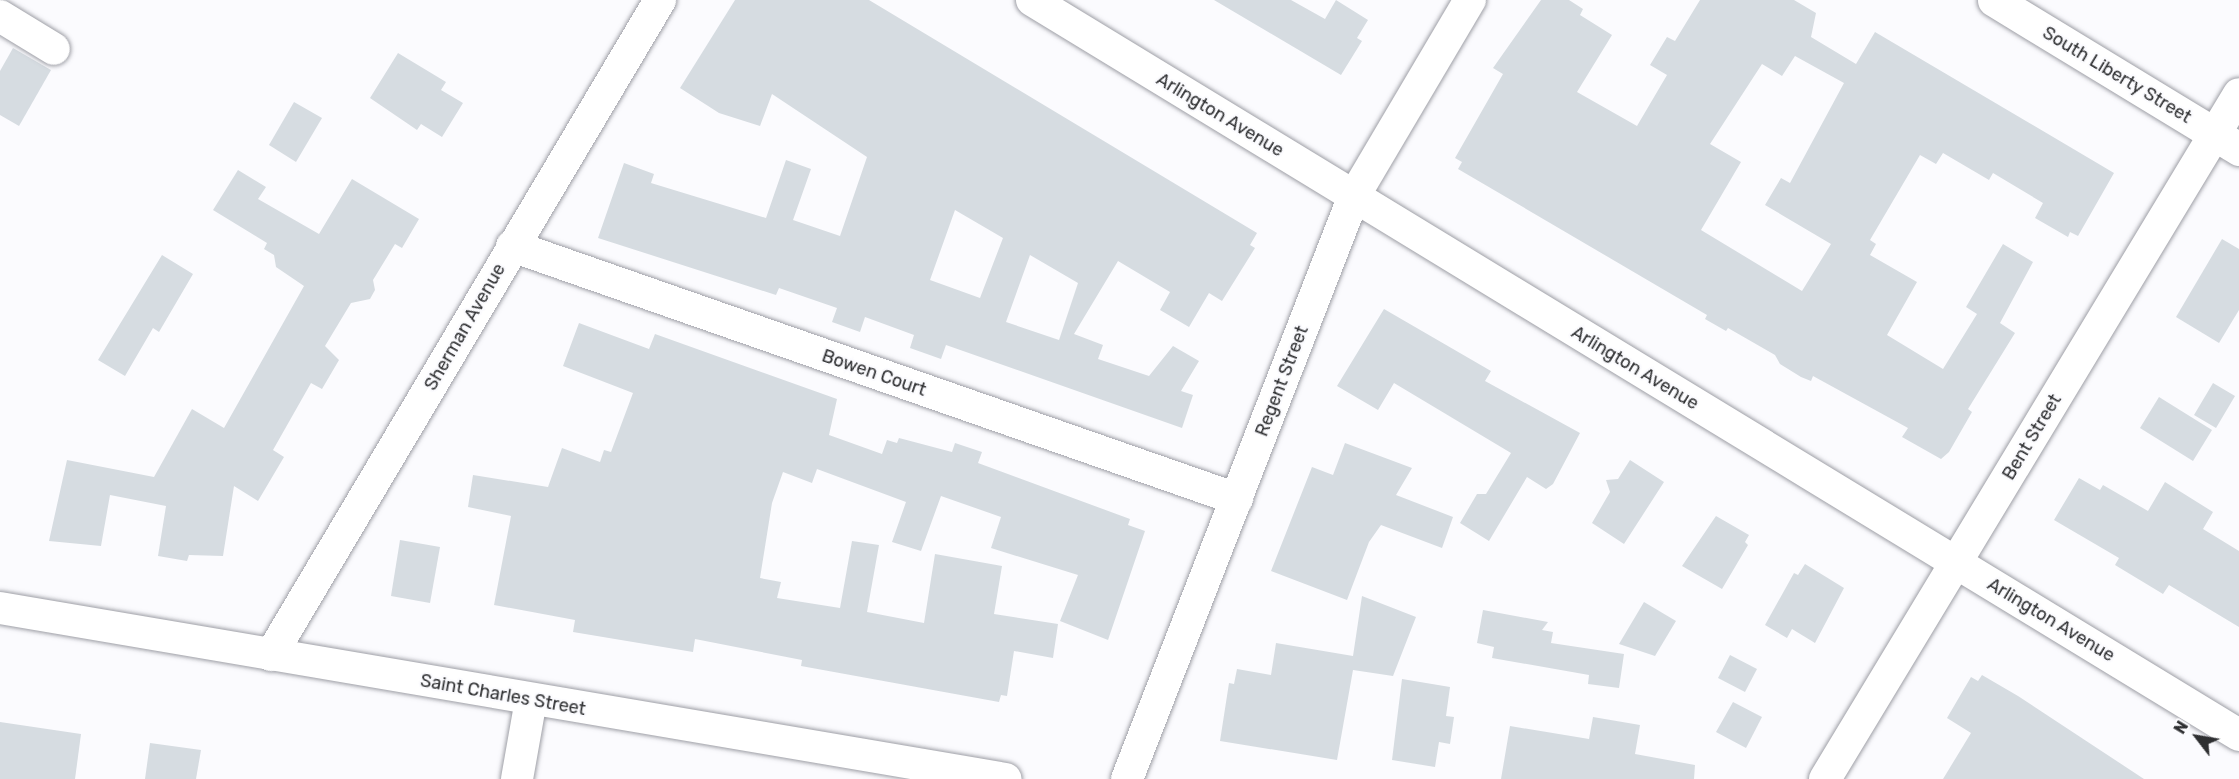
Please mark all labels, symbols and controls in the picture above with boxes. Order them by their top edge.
street label: South Liberty Street [2038,22,2196,128]
street label: Arlington Avenue [1152,68,1288,162]
street label: Sherman Avenue [420,260,510,394]
street label: Arlington Avenue [1567,321,1703,415]
street label: Regent Street [1251,323,1313,439]
street label: Bowen Court [819,345,929,401]
street label: Bent Street [1998,390,2066,484]
street label: Arlington Avenue [1983,573,2119,667]
street label: Saint Charles Street [419,670,587,720]
north arrow [2167,707,2227,767]
text: N [2170,718,2192,737]

